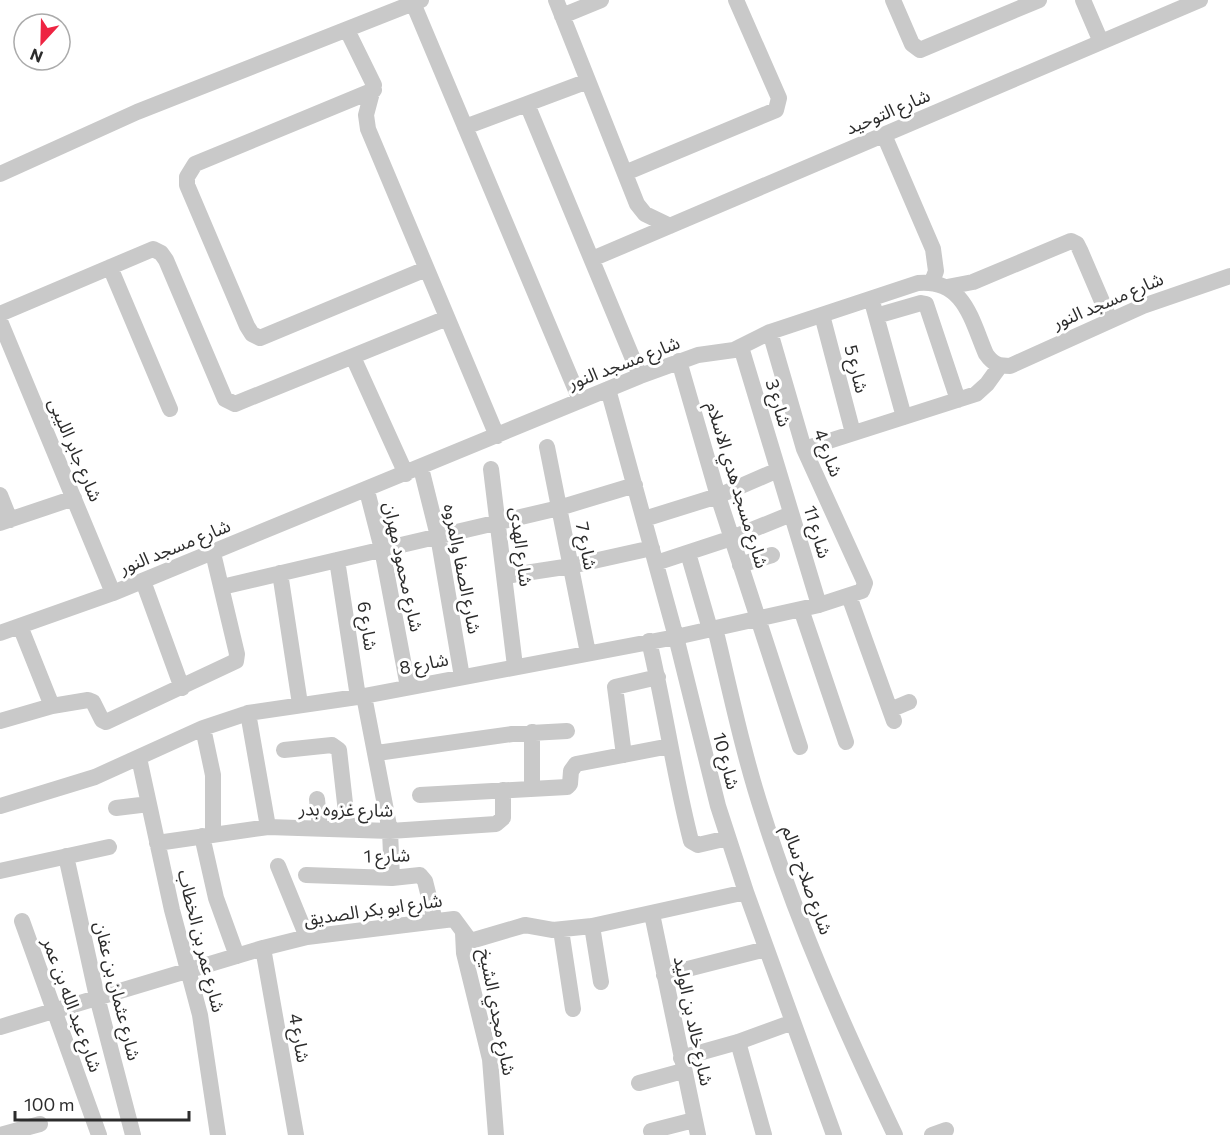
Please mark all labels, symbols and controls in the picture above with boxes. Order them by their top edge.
north arrow [12,12,72,72]
text: N [27,45,45,67]
street label: شارع التوحيد [842,83,935,142]
street label: شارع مسجد النور [1048,267,1168,337]
street label: شارع مسجد النور [564,331,684,398]
street label: شارع 5 [837,342,874,396]
street label: شارع 3 [757,376,797,430]
street label: شارع جابر الليبى [41,395,108,506]
street label: شارع مسجد هدي الاسلام [698,399,774,572]
street label: شارع 4 [806,426,848,481]
street label: شارع محمود مهران [376,500,428,635]
street label: شارع الصفا والمروه [436,502,486,636]
street label: شارع 11 [796,503,836,562]
street label: شارع الهدى [502,506,538,588]
street label: شارع مسجد النور [115,514,235,582]
street label: شارع 7 [568,520,602,572]
street label: شارع 6 [349,600,383,653]
street label: شارع 8 [397,648,451,682]
street label: شارع 10 [705,730,745,793]
street label: شارع غزوه بدر [297,797,393,825]
street label: شارع صلاح سالم [774,822,838,939]
street label: شارع 1 [363,843,411,871]
street label: شارع عمر بن الخطاب [170,867,230,1015]
street label: شارع ابو بكر الصديق [302,888,444,934]
street label: شارع عثمان بن عفان [86,919,146,1064]
street label: شارع عبد الله بن عمر [34,934,107,1076]
street label: شارع مجدي الشيخ [471,946,521,1078]
street label: شارع خالد بن الوليد [666,954,718,1088]
street label: شارع 4 [281,1012,315,1065]
scale bar [15,1084,189,1122]
text: 100 m [24,1093,74,1115]

